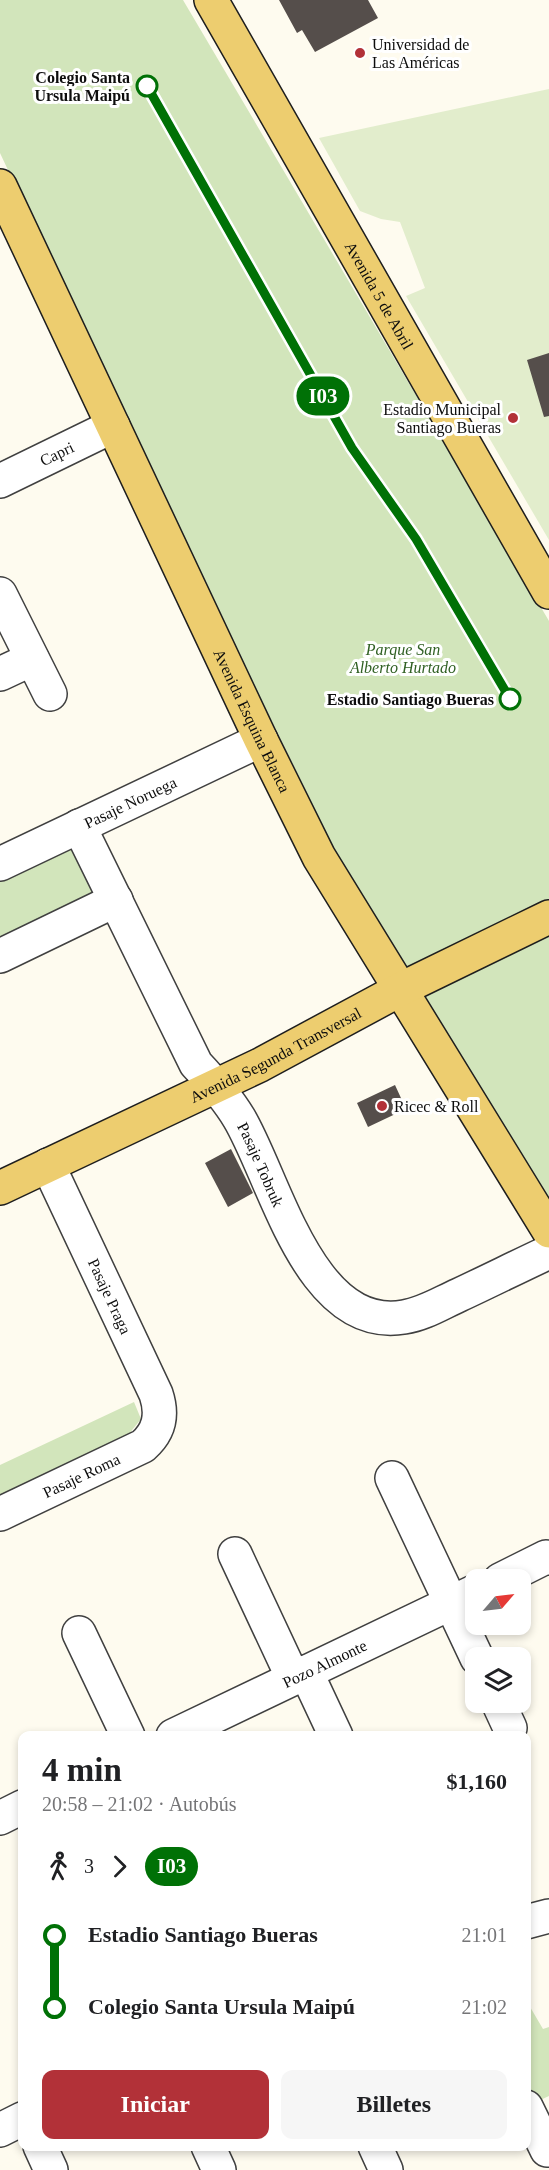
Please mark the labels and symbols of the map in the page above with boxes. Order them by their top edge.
place label: Universidad de Las Américas [372,36,469,71]
marker: Universidad de Las Américas [353,46,367,60]
place label: Colegio Santa Ursula Maipú [34,69,130,105]
marker: Colegio Santa Ursula Maipú [136,75,158,97]
street label: Avenida 5 de Abril [342,239,417,353]
line badge: I03 [288,376,358,416]
place label: Estadio Municipal Santiago Bueras [383,401,502,437]
marker: Estadio Municipal Santiago Bueras [506,411,520,425]
street label: Capri [37,438,77,469]
park label: Parque San Alberto Hurtado [349,641,456,676]
street label: Avenida Esquina Blanca [210,646,294,795]
marker: Estadio Santiago Bueras [499,688,521,710]
place label: Estadio Santiago Bueras [327,691,494,709]
street label: Pasaje Noruega [81,774,179,832]
street label: Avenida Segunda Transversal [187,1004,365,1106]
place label: Ricec & Roll [394,1098,479,1115]
marker: Ricec & Roll [375,1099,389,1113]
street label: Pasaje Tobruk [234,1120,287,1210]
street label: Pasaje Praga [84,1256,134,1337]
street label: Pasaje Roma [40,1450,123,1501]
north arrow [465,1569,531,1635]
street label: Pozo Almonte [280,1637,370,1691]

